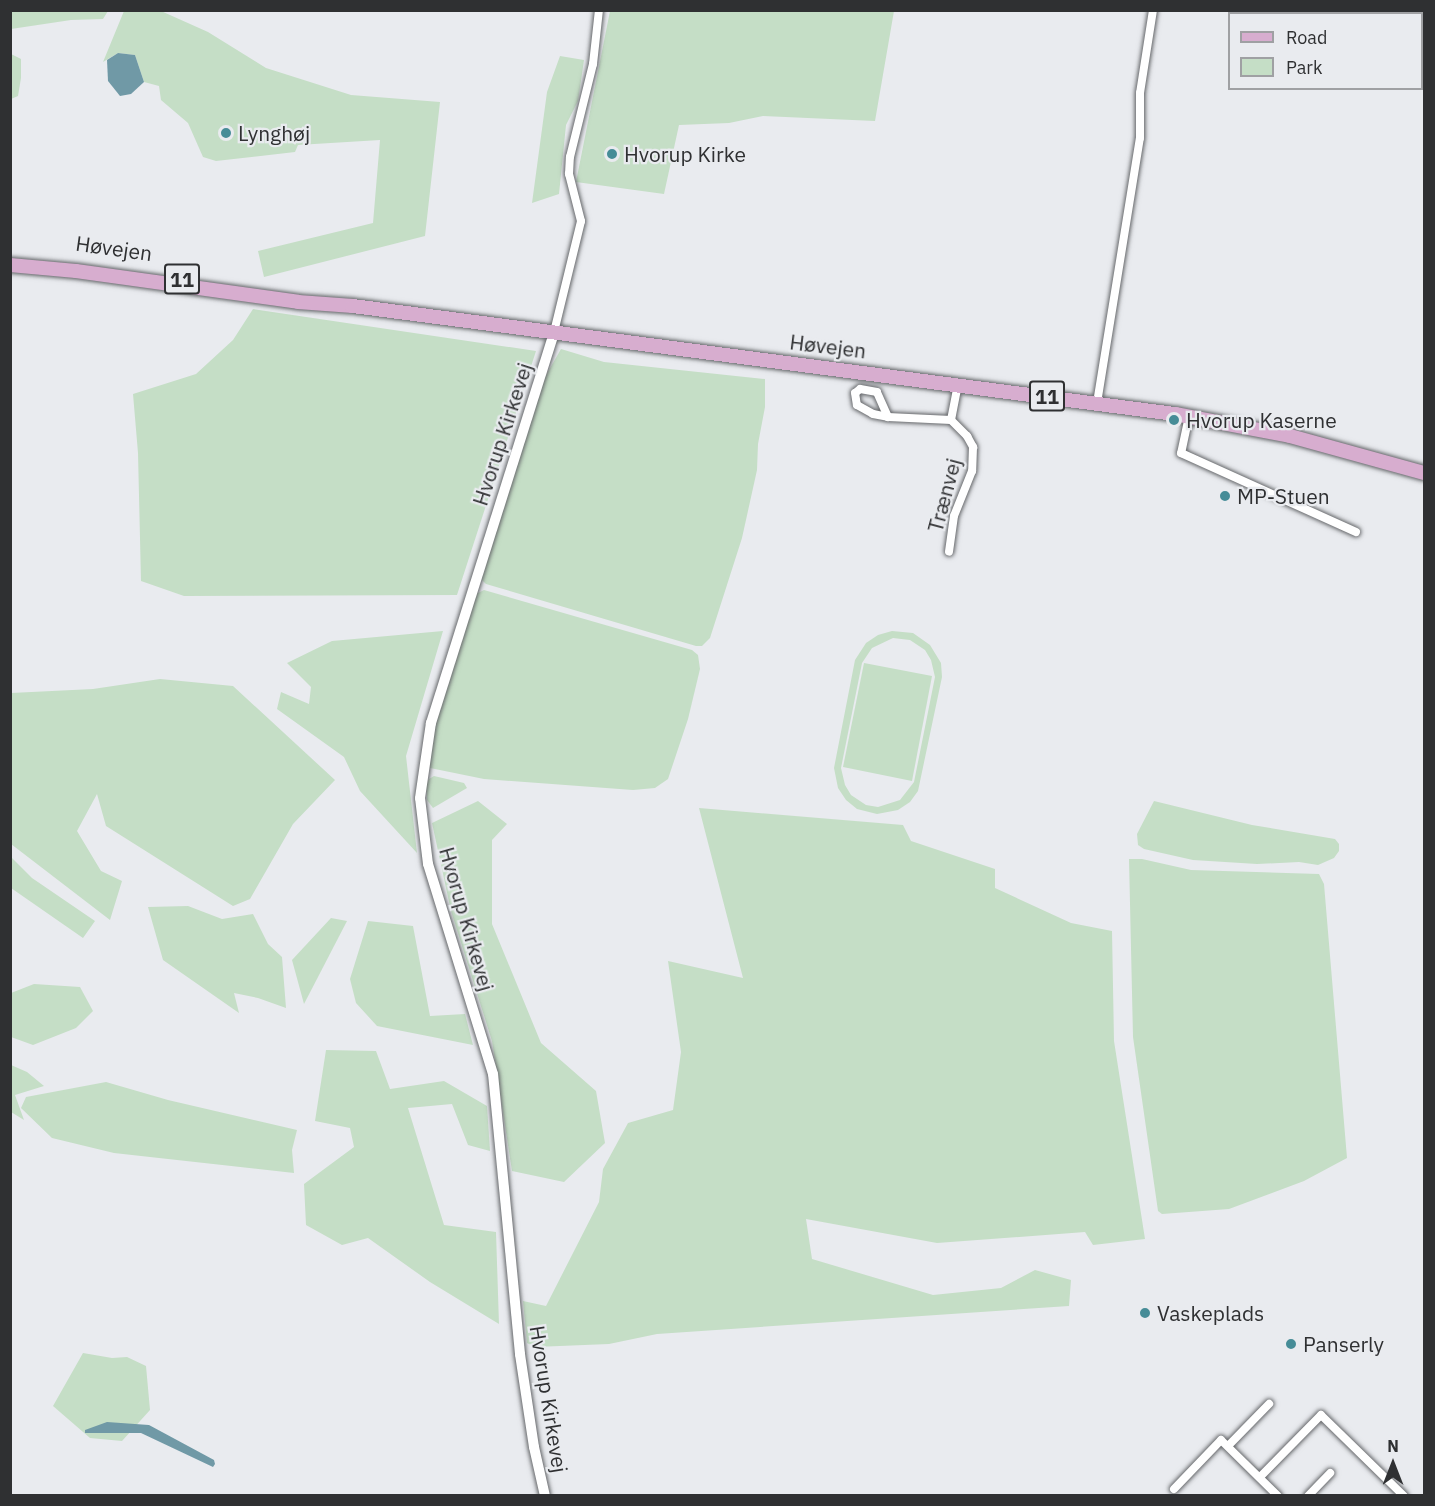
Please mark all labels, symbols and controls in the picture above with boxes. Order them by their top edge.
legend [1228,12,1423,90]
text: Road [1286,26,1327,49]
text: Park [1286,56,1322,79]
place label: Lynghøj [238,120,310,146]
marker: Lynghøj [219,126,233,140]
place label: Hvorup Kirke [624,141,746,167]
marker: Hvorup Kirke [605,147,619,161]
street label: Høvejen [74,230,154,266]
road number: 11 [164,262,200,296]
street label: Høvejen [788,329,868,363]
street label: Hvorup Kirkevej [467,359,537,509]
road number: 11 [1029,379,1065,413]
place label: Hvorup Kaserne [1186,407,1337,433]
marker: Hvorup Kaserne [1167,413,1181,427]
street label: Trænvej [922,455,966,535]
place label: MP-Stuen [1237,483,1330,509]
marker: MP-Stuen [1218,489,1232,503]
street label: Hvorup Kirkevej [434,844,500,994]
place label: Vaskeplads [1157,1300,1264,1326]
marker: Vaskeplads [1138,1306,1152,1320]
street label: Hvorup Kirkevej [525,1324,573,1474]
place label: Panserly [1303,1331,1384,1357]
marker: Panserly [1284,1337,1298,1351]
north arrow [1363,1434,1423,1494]
text: N [1387,1436,1399,1456]

